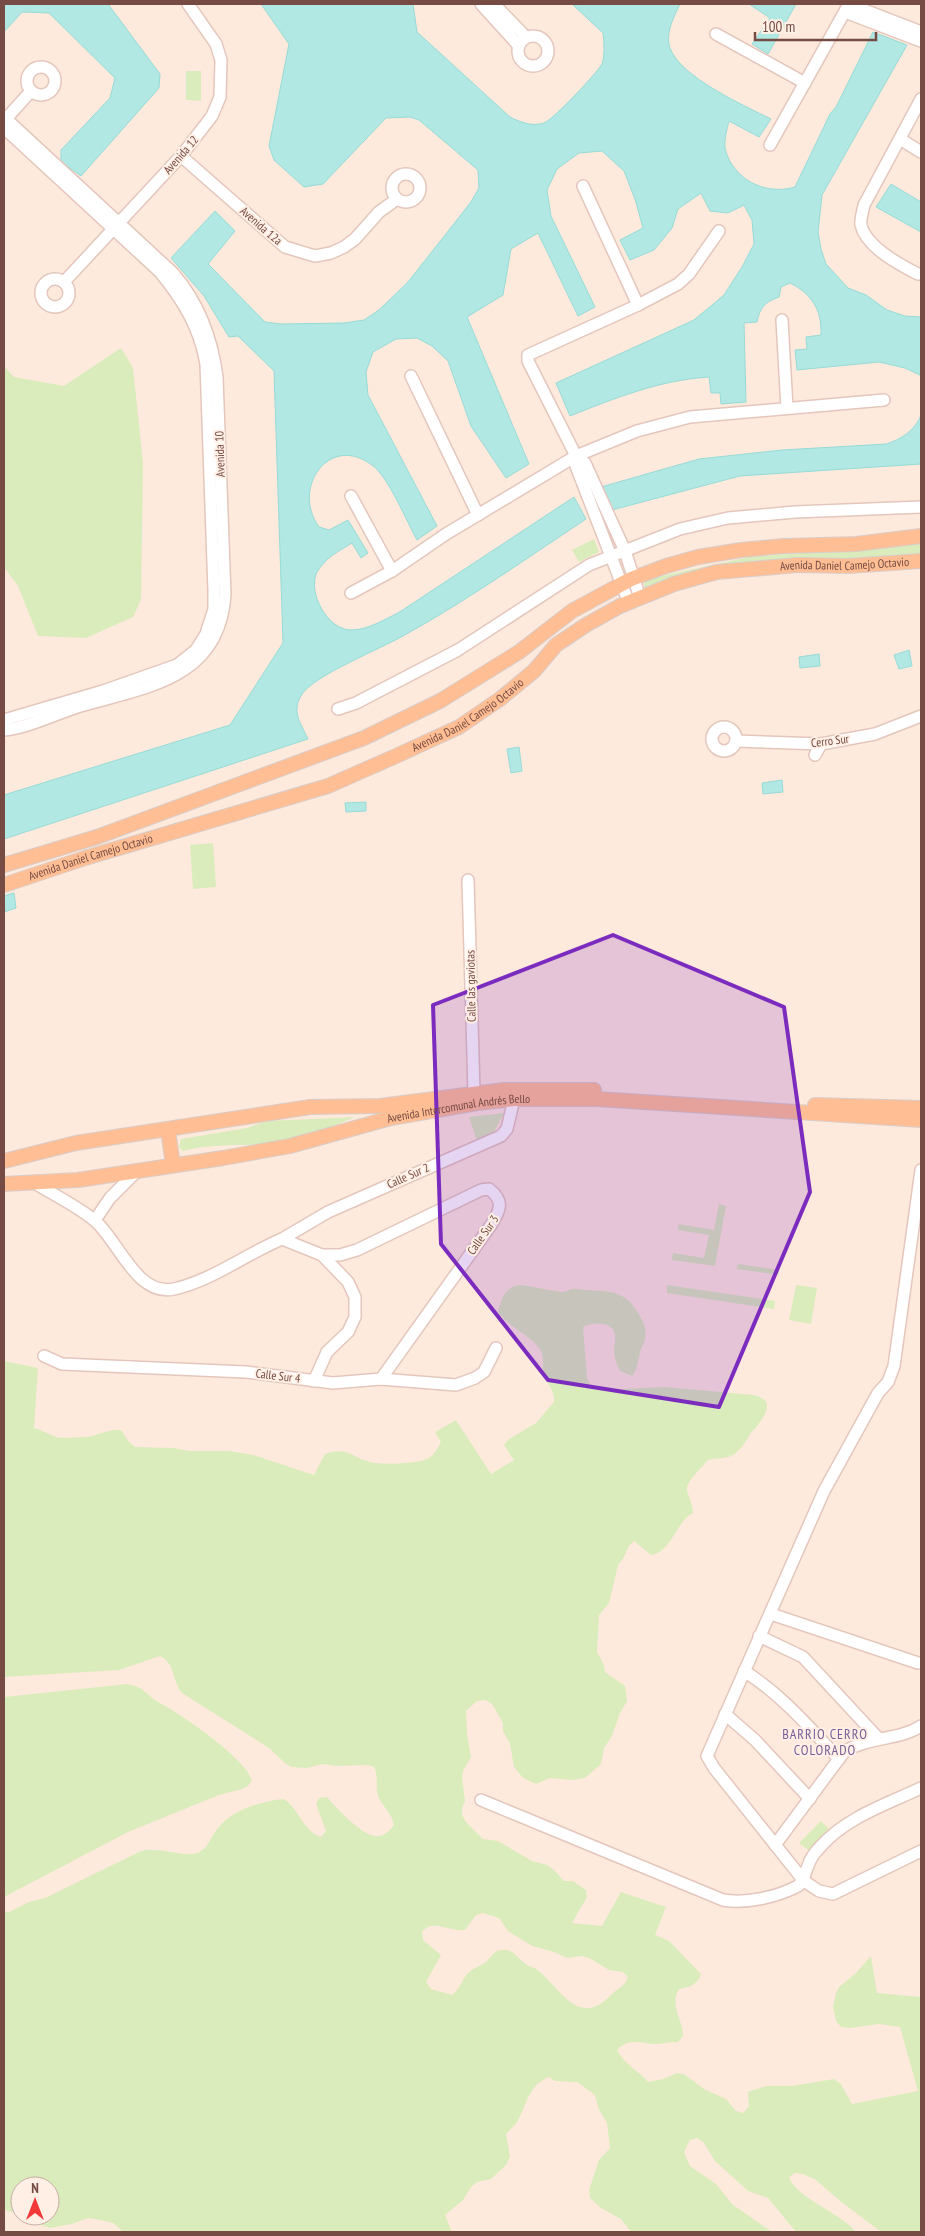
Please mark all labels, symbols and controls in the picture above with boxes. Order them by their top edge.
scale bar [755,10,876,42]
text: 100 m [762,17,795,36]
street label: Avenida 12 [160,132,201,177]
street label: Avenida 12a [237,203,286,248]
street label: Avenida 10 [211,431,228,477]
street label: Avenida Daniel Camejo Octavio [779,554,910,574]
street label: Avenida Daniel Camejo Octavio [409,675,527,755]
street label: Cerro Sur [810,731,850,750]
street label: Avenida Daniel Camejo Octavio [26,830,154,883]
street label: Calle las gaviotas [462,950,479,1022]
street label: Avenida Intercomunal Andrés Bello [385,1091,530,1126]
street label: Calle Sur 2 [384,1160,431,1192]
street label: Calle Sur 3 [464,1212,502,1257]
street label: Calle Sur 4 [255,1365,302,1386]
district label: BARRIO CERRO COLORADO [782,1725,868,1759]
north arrow [10,2176,60,2226]
text: N [31,2179,39,2197]

